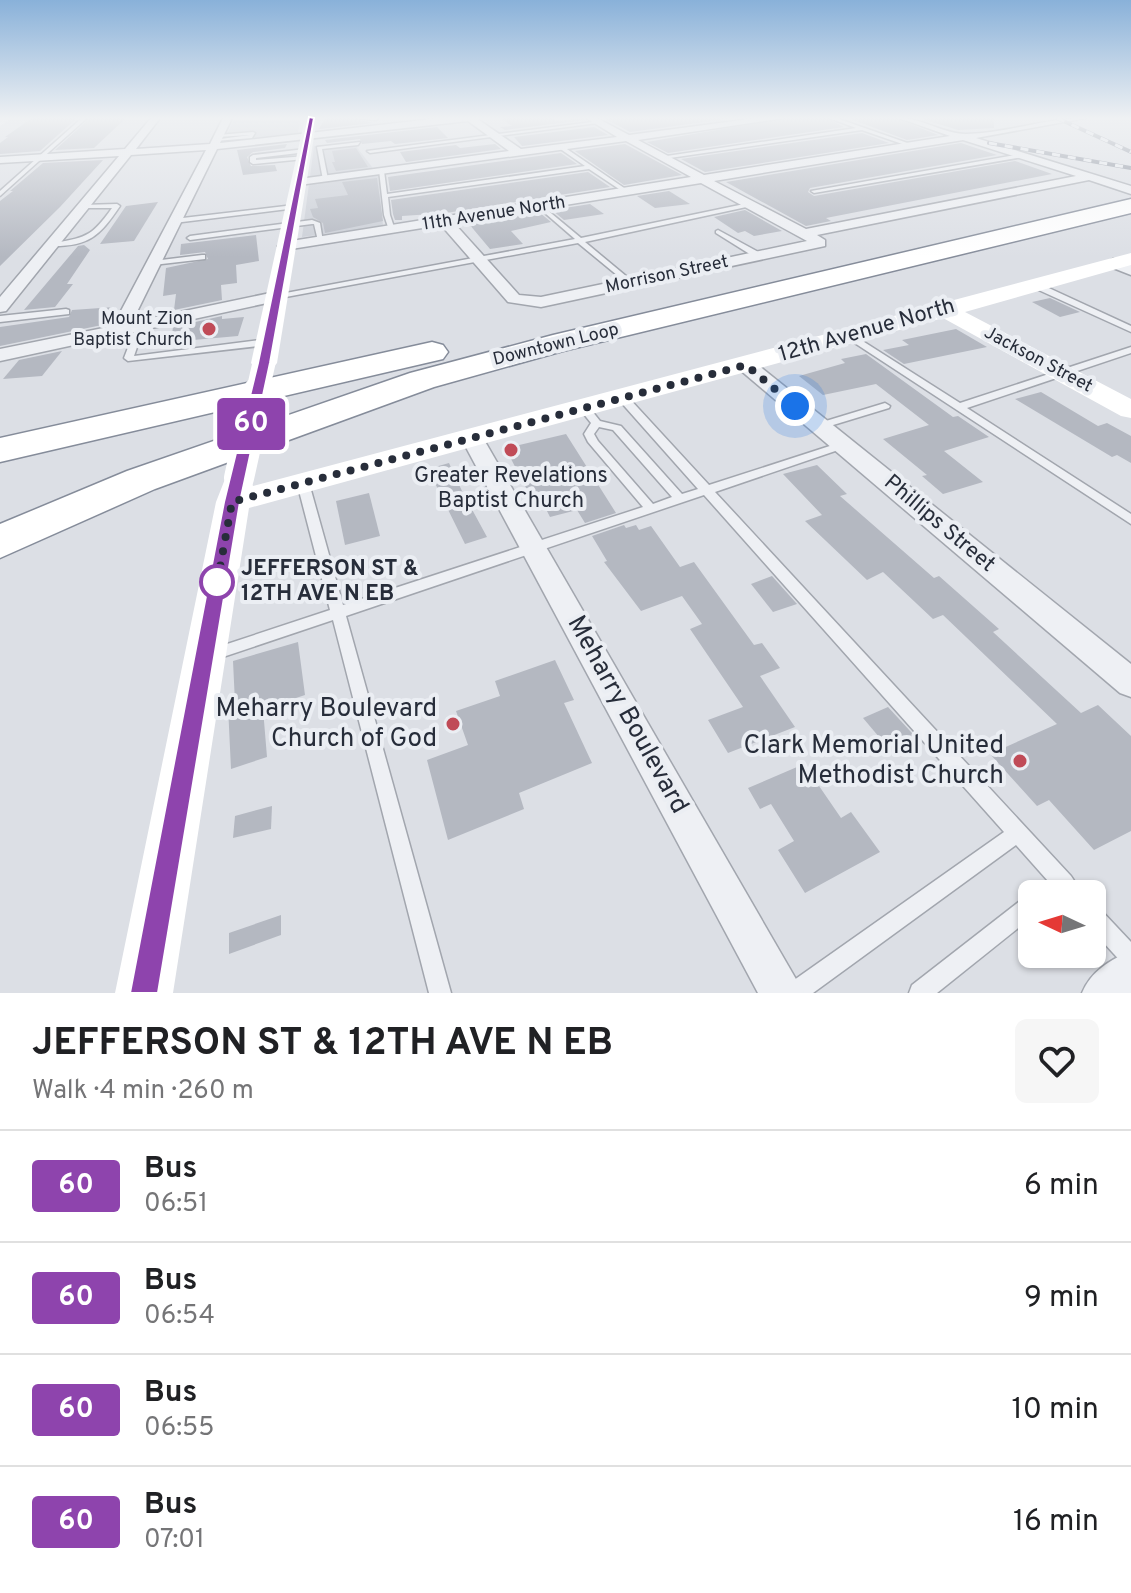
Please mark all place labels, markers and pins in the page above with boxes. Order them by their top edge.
place label: Mount Zion Baptist Church [73,308,193,352]
marker: Mount Zion Baptist Church [200,320,218,338]
marker: Greater Revelations Baptist Church [502,441,520,459]
place label: Greater Revelations Baptist Church [414,463,608,515]
place label: JEFFERSON ST & 12TH AVE N EB [241,556,419,608]
marker: JEFFERSON ST & 12TH AVE N EB [200,565,234,599]
place label: Meharry Boulevard Church of God [215,693,437,756]
marker: Meharry Boulevard Church of God [444,715,462,733]
place label: Clark Memorial United Methodist Church [743,730,1004,793]
marker: Clark Memorial United Methodist Church [1011,752,1029,770]

